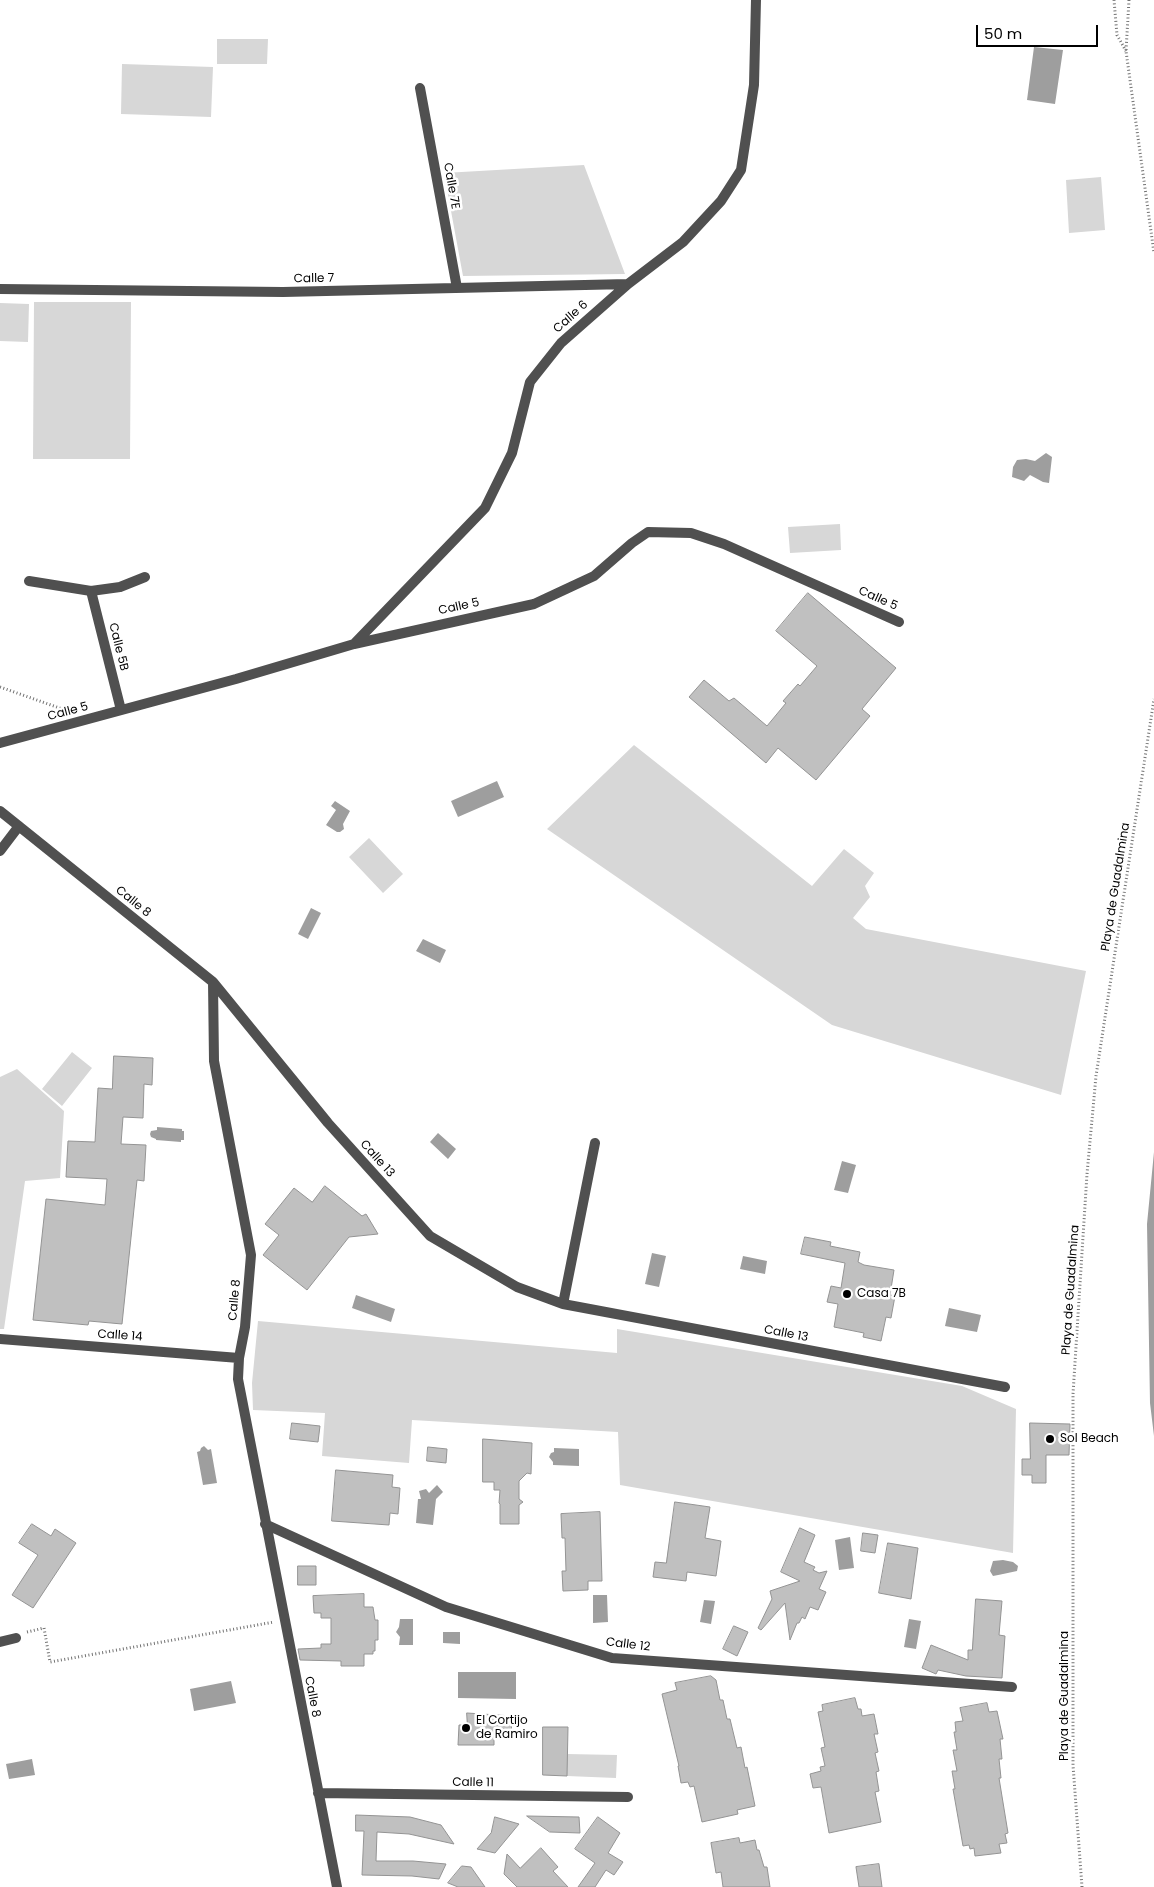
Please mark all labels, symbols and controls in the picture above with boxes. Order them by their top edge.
scale bar [979,15,1102,47]
text: 50 m [984,23,1022,44]
street label: Calle 7E [440,162,462,210]
street label: Calle 7 [294,271,334,287]
street label: Calle 6 [551,298,591,336]
street label: Calle 5 [856,584,900,614]
street label: Calle 5 [437,596,481,618]
street label: Calle 5B [105,622,131,672]
street label: Calle 5 [46,700,90,724]
street label: Playa de Guadalmina [1099,822,1133,952]
street label: Calle 8 [112,883,154,921]
street label: Calle 13 [357,1138,397,1180]
street label: Playa de Guadalmina [1059,1225,1083,1355]
street label: Calle 8 [226,1279,244,1321]
place label: Casa 7B [857,1287,906,1301]
marker: Casa 7B [841,1288,853,1300]
street label: Calle 13 [763,1323,809,1345]
street label: Calle 14 [97,1327,143,1345]
place label: Sol Beach [1060,1432,1119,1446]
marker: Sol Beach [1044,1433,1056,1445]
street label: Playa de Guadalmina [1058,1631,1072,1761]
street label: Calle 12 [605,1635,651,1655]
street label: Calle 8 [301,1675,323,1719]
place label: El Cortijo de Ramiro [476,1714,538,1742]
marker: El Cortijo de Ramiro [460,1722,472,1734]
street label: Calle 11 [452,1775,494,1791]

